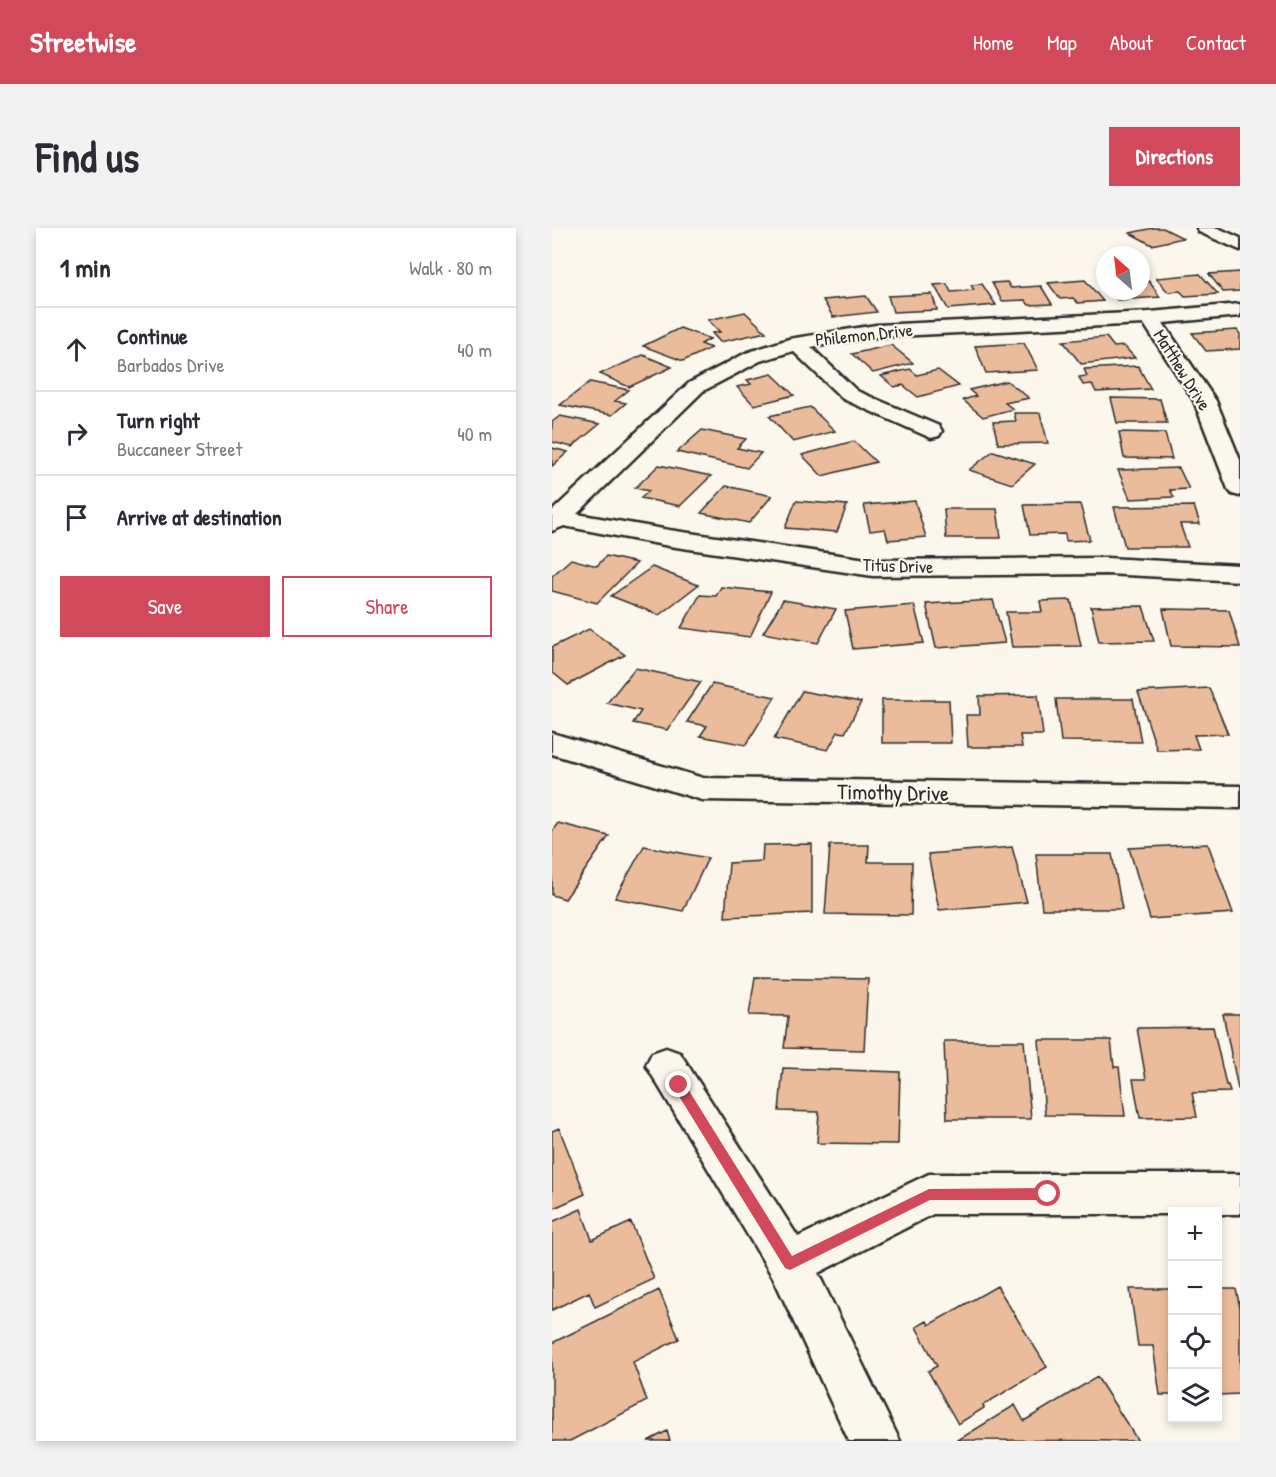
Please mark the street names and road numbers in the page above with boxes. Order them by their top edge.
street label: Philemon Drive [814,317,914,352]
street label: Matthew Drive [1148,324,1217,415]
street label: Titus Drive [862,552,934,579]
street label: Timothy Drive [837,776,949,808]

